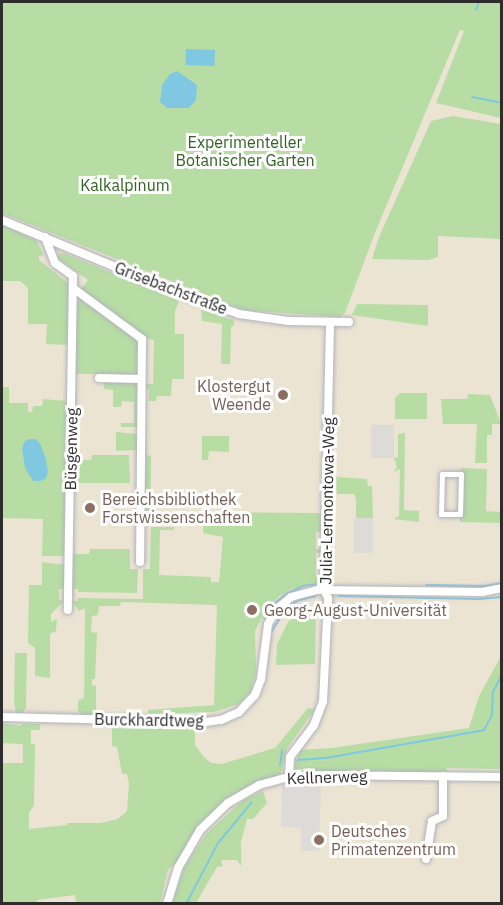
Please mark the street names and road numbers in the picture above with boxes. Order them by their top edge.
street label: Grisebachstraße [112,258,230,318]
street label: Büsgenweg [61,407,81,491]
street label: Julia-Lermontowa-Weg [316,417,338,585]
street label: Burckhardtweg [94,709,204,731]
street label: Kellnerweg [286,766,368,788]

